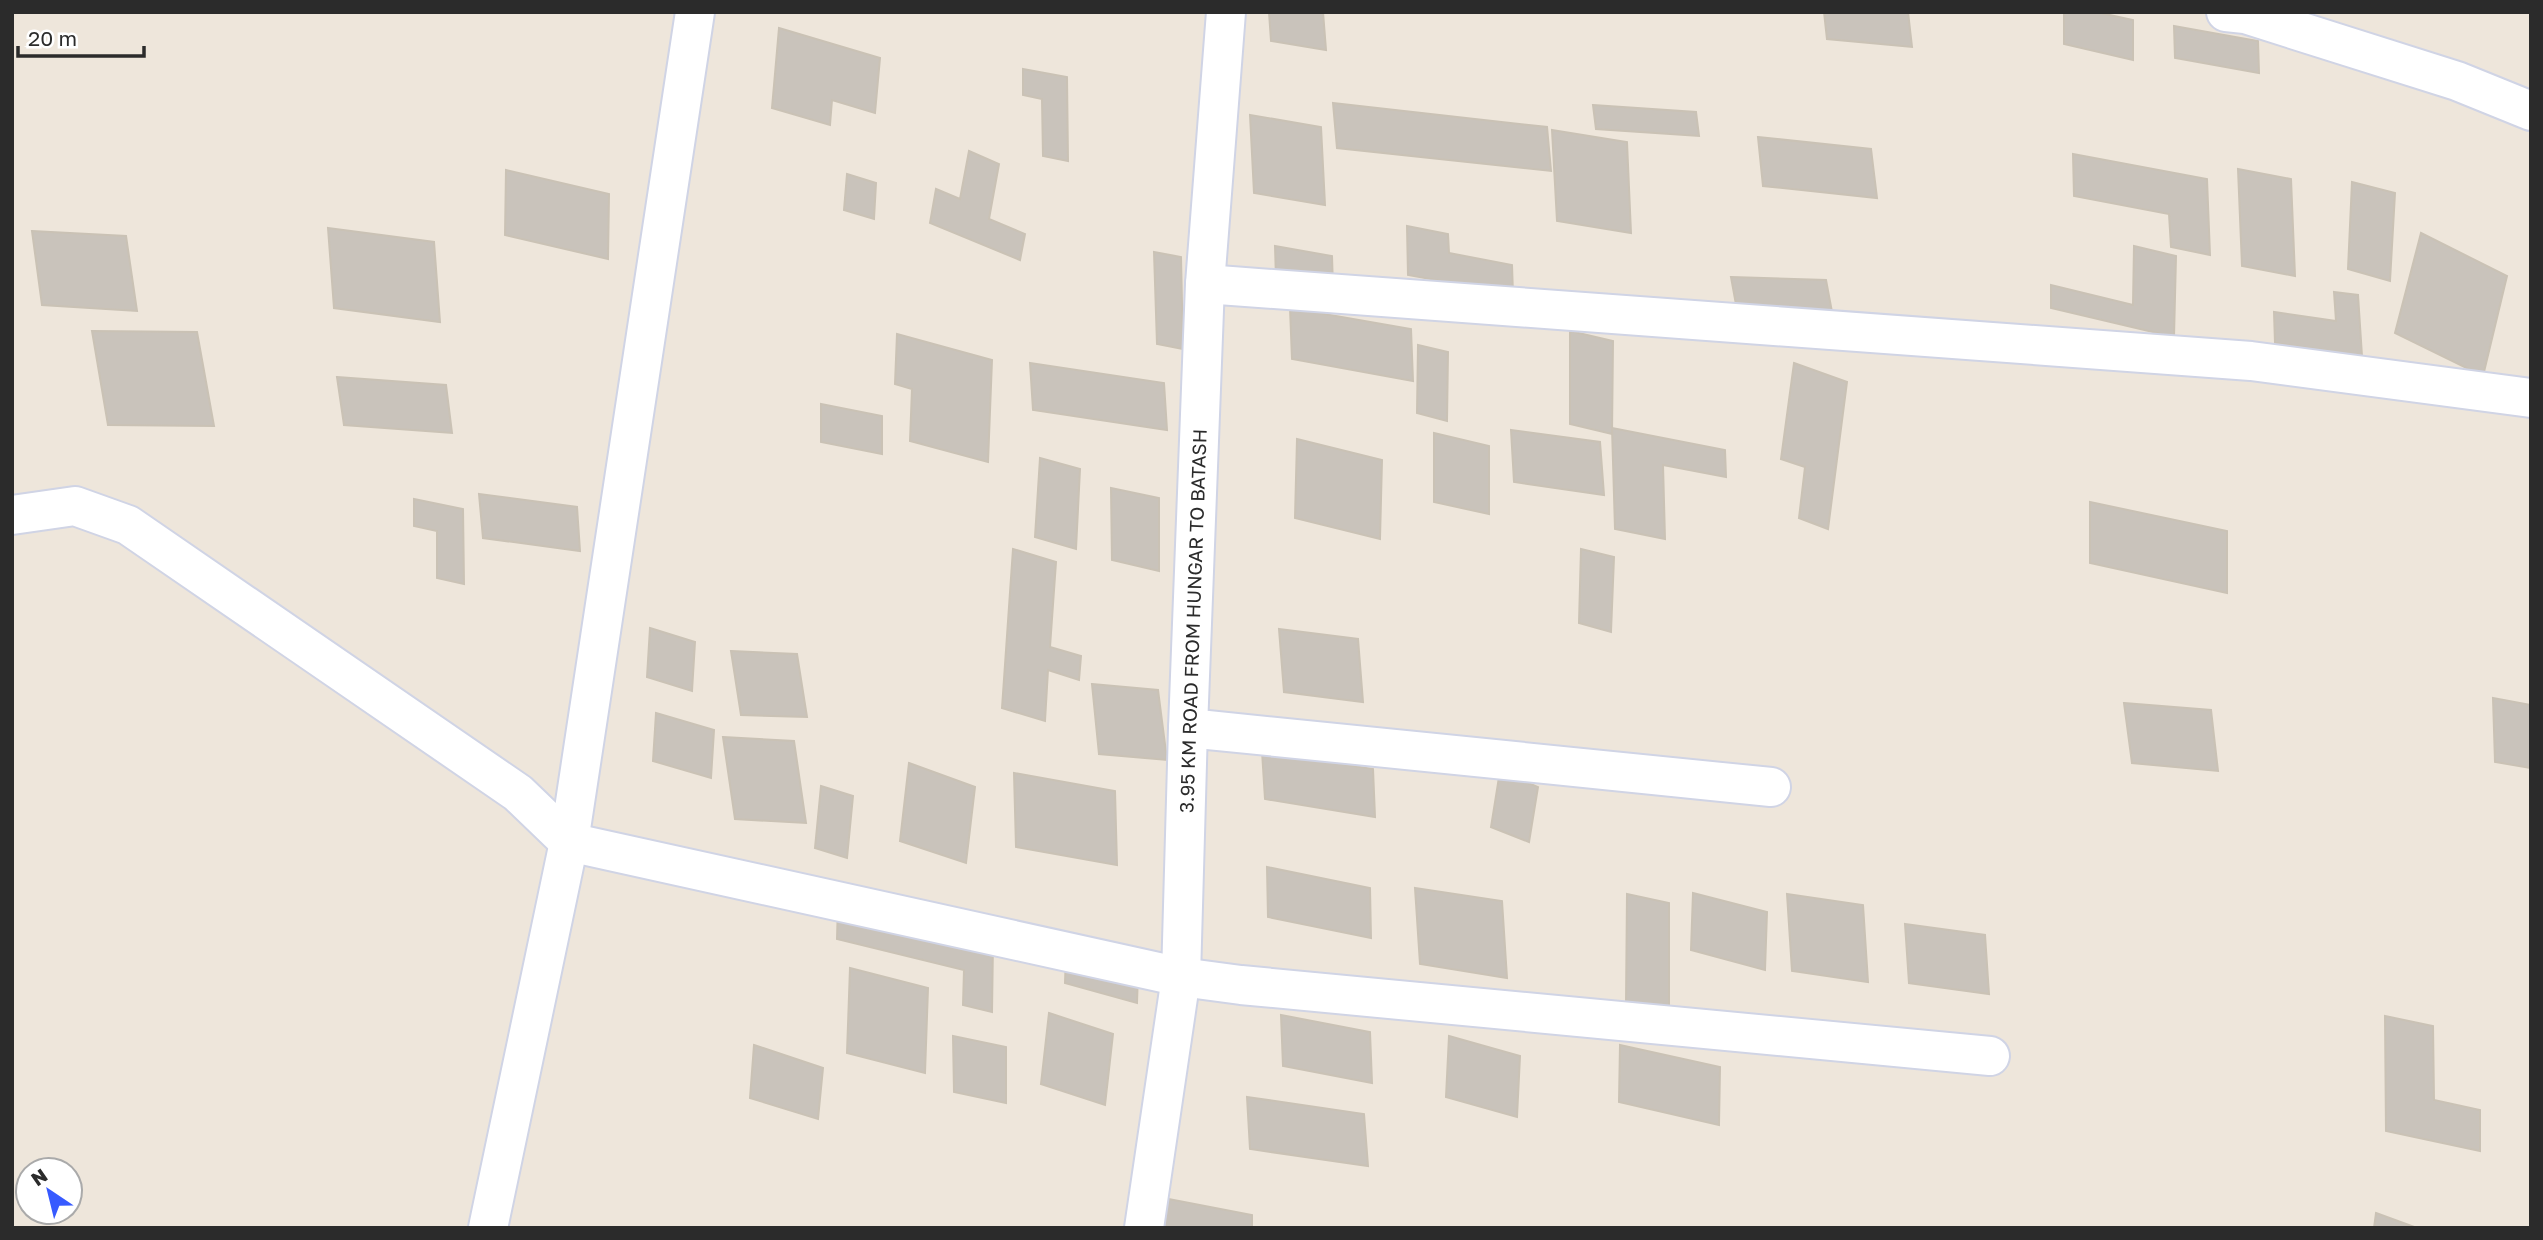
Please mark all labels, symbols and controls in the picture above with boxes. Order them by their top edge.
scale bar [18,14,144,58]
text: 20 m [28,25,77,51]
street label: 3.95 KM ROAD FROM HUNGAR TO BATASH [1174,429,1211,813]
north arrow [14,1156,84,1226]
text: N [26,1163,51,1190]

